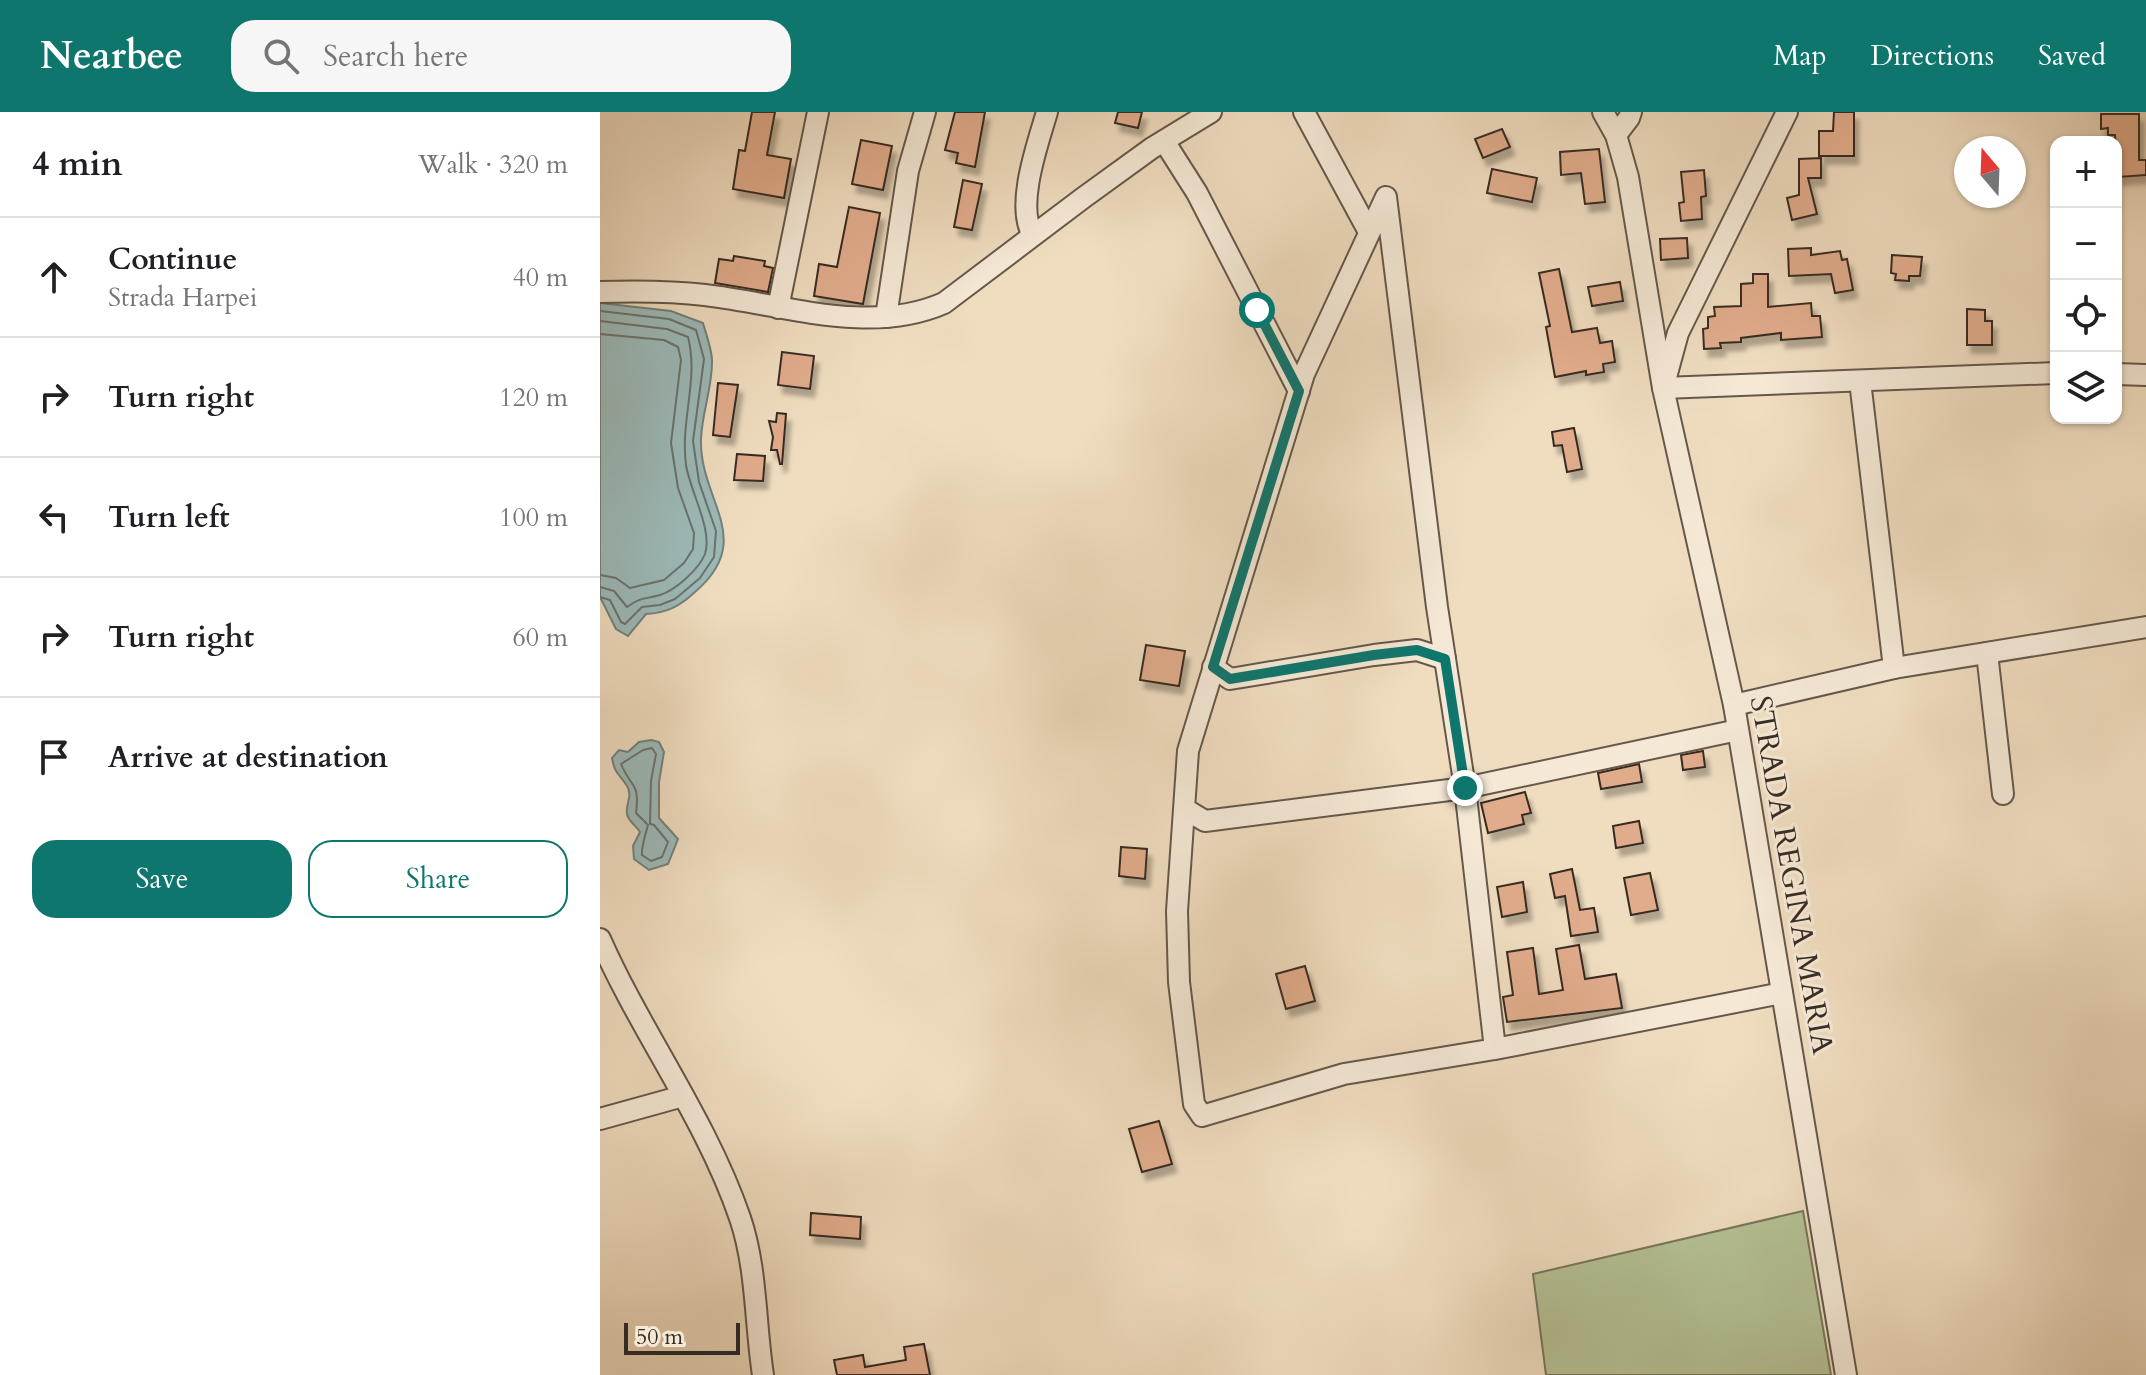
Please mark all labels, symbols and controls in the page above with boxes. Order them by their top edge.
search box [231,20,791,92]
text: Nearbee [40,30,183,82]
icon: search [259,34,303,78]
text: Search here [323,36,468,77]
text: Map [1773,37,1827,75]
text: Directions [1871,37,1994,75]
text: Saved [2038,37,2106,75]
north arrow [1954,136,2026,208]
map controls [2050,136,2122,424]
button: + [2050,136,2122,208]
text: 4 min [32,141,123,187]
text: Walk · 320 m [418,147,568,182]
button: − [2050,208,2122,280]
text: Continue [108,239,237,280]
icon: ahead [32,255,76,299]
text: 40 m [512,260,568,295]
text: Strada Harpei [108,280,257,315]
button: locate [2050,280,2122,352]
route start [1239,292,1275,328]
button: layers [2050,352,2122,424]
icon: right [32,375,76,419]
text: Turn right [108,377,254,418]
text: 120 m [499,380,568,415]
icon: left [32,495,76,539]
text: Turn left [108,497,230,538]
text: 100 m [499,500,568,535]
icon: right [32,615,76,659]
text: Turn right [108,617,254,658]
text: 60 m [512,620,568,655]
street label: STRADA REGINA MARIA [1740,693,1843,1058]
icon: arrive [32,735,76,779]
text: Arrive at destination [108,737,388,778]
route end [1447,770,1483,806]
button: Save [32,840,292,918]
button: Share [308,840,568,918]
scale bar [624,1319,740,1355]
text: 50 m [636,1322,683,1352]

